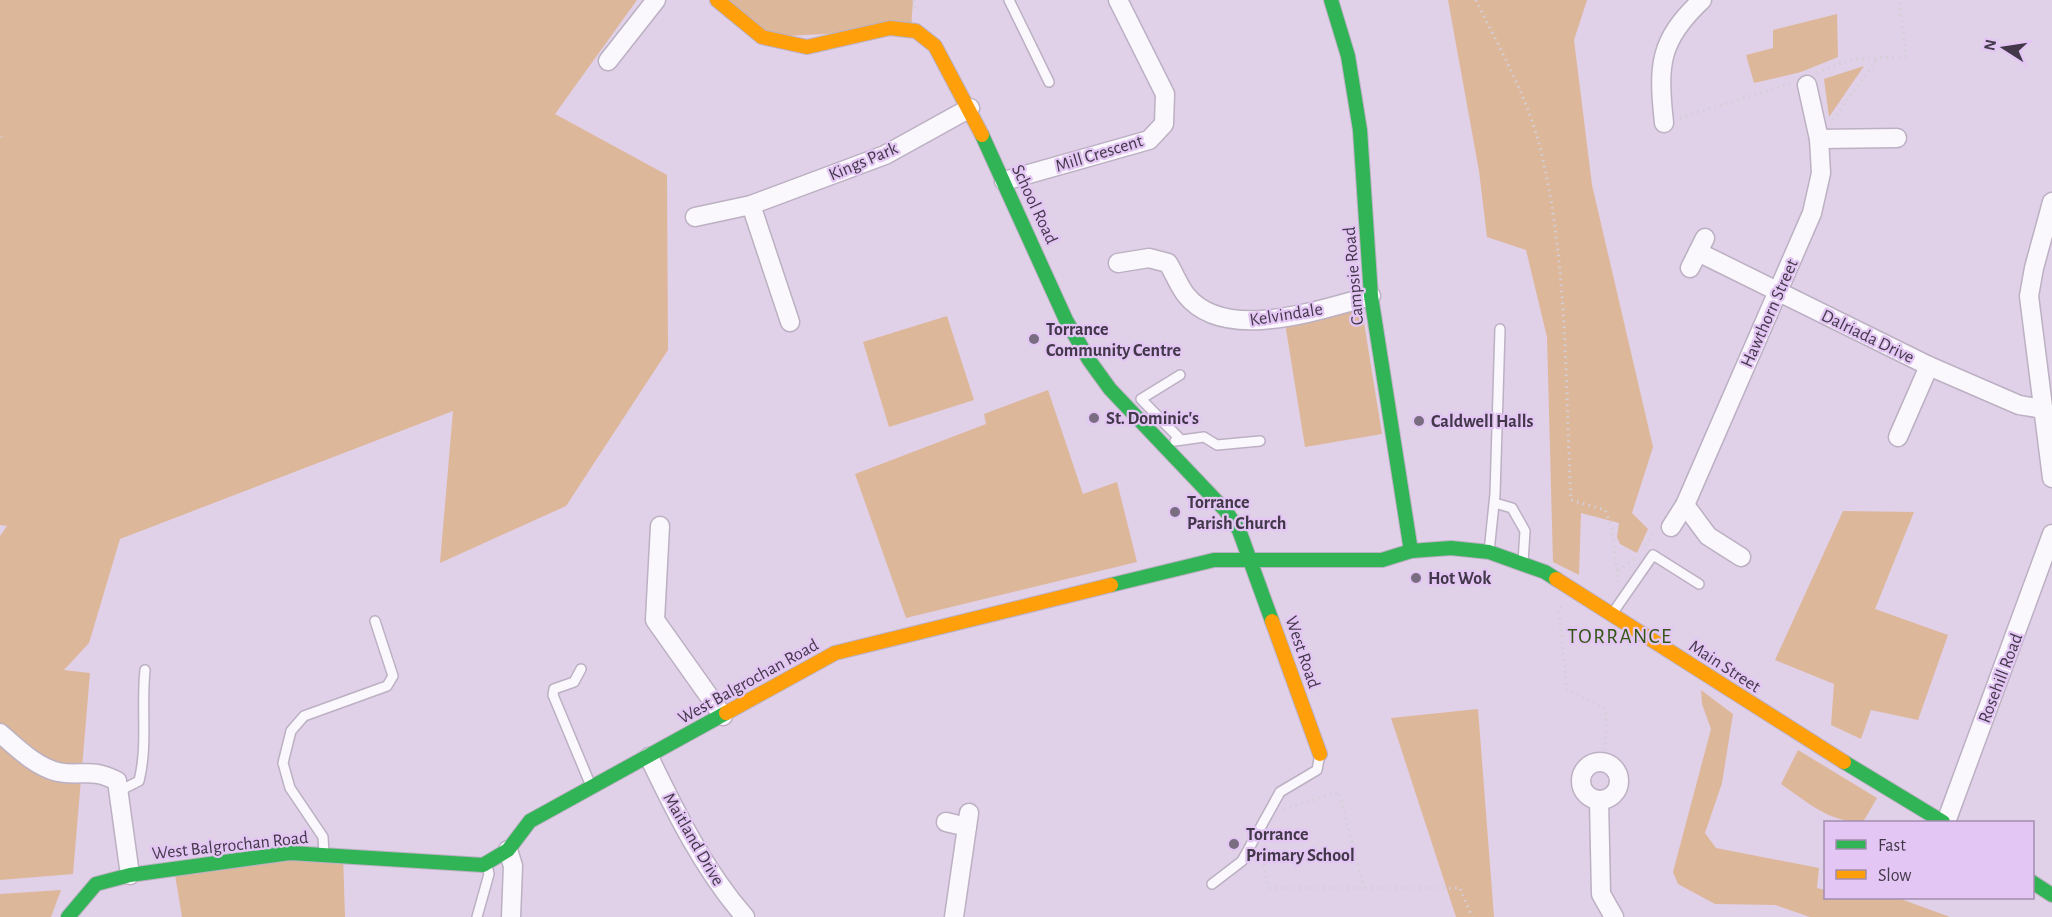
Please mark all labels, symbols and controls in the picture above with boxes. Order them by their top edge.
north arrow [1974,18,2034,78]
text: N [1981,38,1999,52]
street label: Mill Crescent [1053,132,1145,176]
street label: Kings Park [826,139,901,184]
street label: School Road [1008,162,1060,247]
street label: Campsie Road [1341,226,1367,326]
street label: Hawthorn Street [1738,256,1802,370]
street label: Kelvindale [1248,300,1324,330]
street label: Dalriada Drive [1818,307,1917,367]
place label: Torrance Community Centre [1046,321,1181,360]
marker: Torrance Community Centre [1027,332,1041,346]
place label: St. Dominic's [1106,410,1199,428]
marker: St. Dominic's [1087,411,1101,425]
place label: Caldwell Halls [1431,413,1533,431]
marker: Caldwell Halls [1412,414,1426,428]
place label: Torrance Parish Church [1187,494,1286,533]
marker: Torrance Parish Church [1168,505,1182,519]
place label: Hot Wok [1428,570,1491,588]
marker: Hot Wok [1409,571,1423,585]
street label: West Road [1281,614,1323,691]
district label: TORRANCE [1567,626,1673,647]
street label: Rosehill Road [1976,631,2026,726]
street label: West Balgrochan Road [675,636,822,728]
street label: Main Street [1685,637,1764,697]
street label: Maitland Drive [659,790,727,889]
legend [1824,821,2034,899]
place label: Torrance Primary School [1246,826,1355,865]
street label: West Balgrochan Road [151,829,309,863]
marker: Torrance Primary School [1227,837,1241,851]
text: Fast [1878,837,1906,855]
text: Slow [1878,867,1911,885]

